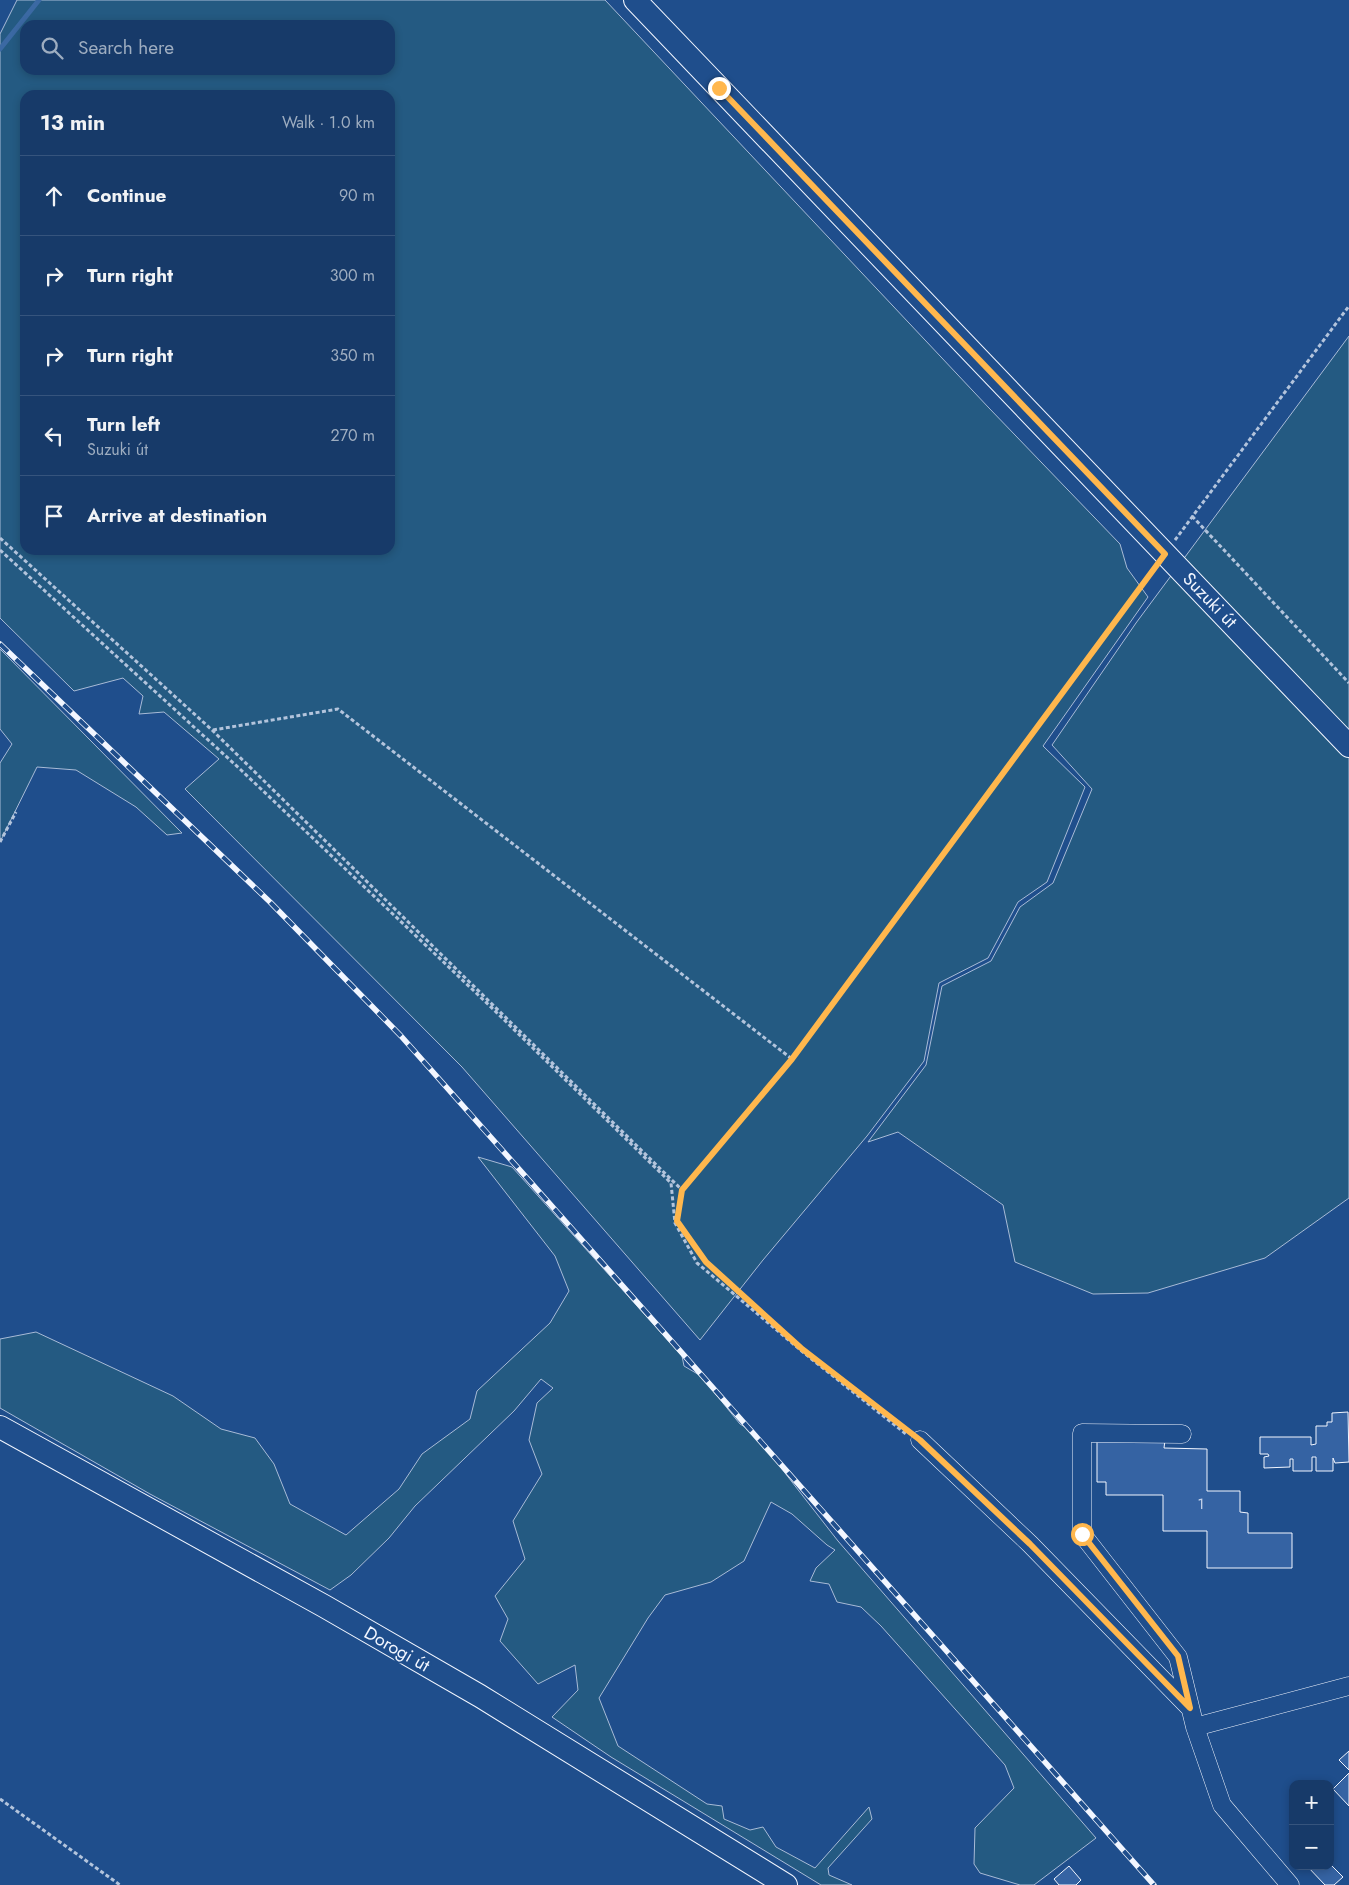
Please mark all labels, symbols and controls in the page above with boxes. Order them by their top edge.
search box [20,20,395,75]
icon: search [38,34,66,62]
text: Search here [78,34,174,61]
route end [708,77,731,100]
text: 13 min [40,108,105,138]
text: Walk · 1.0 km [282,111,375,134]
icon: ahead [40,182,68,210]
text: Continue [87,182,166,209]
text: 90 m [339,184,375,207]
icon: right [40,262,68,290]
text: Turn right [87,262,173,289]
text: 300 m [330,264,375,287]
icon: right [40,342,68,370]
text: Turn right [87,342,173,369]
text: 350 m [330,344,375,367]
text: Turn left [87,411,160,438]
icon: left [40,422,68,450]
text: 270 m [331,424,375,447]
text: Suzuki út [87,438,148,461]
icon: arrive [40,502,68,530]
text: Arrive at destination [87,502,267,529]
street label: Suzuki út [1177,566,1244,634]
house number: 1 [1198,1493,1204,1515]
route start [1071,1523,1094,1546]
street label: Dorogi út [359,1620,435,1679]
map controls [1289,1780,1334,1870]
button: + [1289,1780,1334,1825]
button: − [1289,1825,1334,1870]

